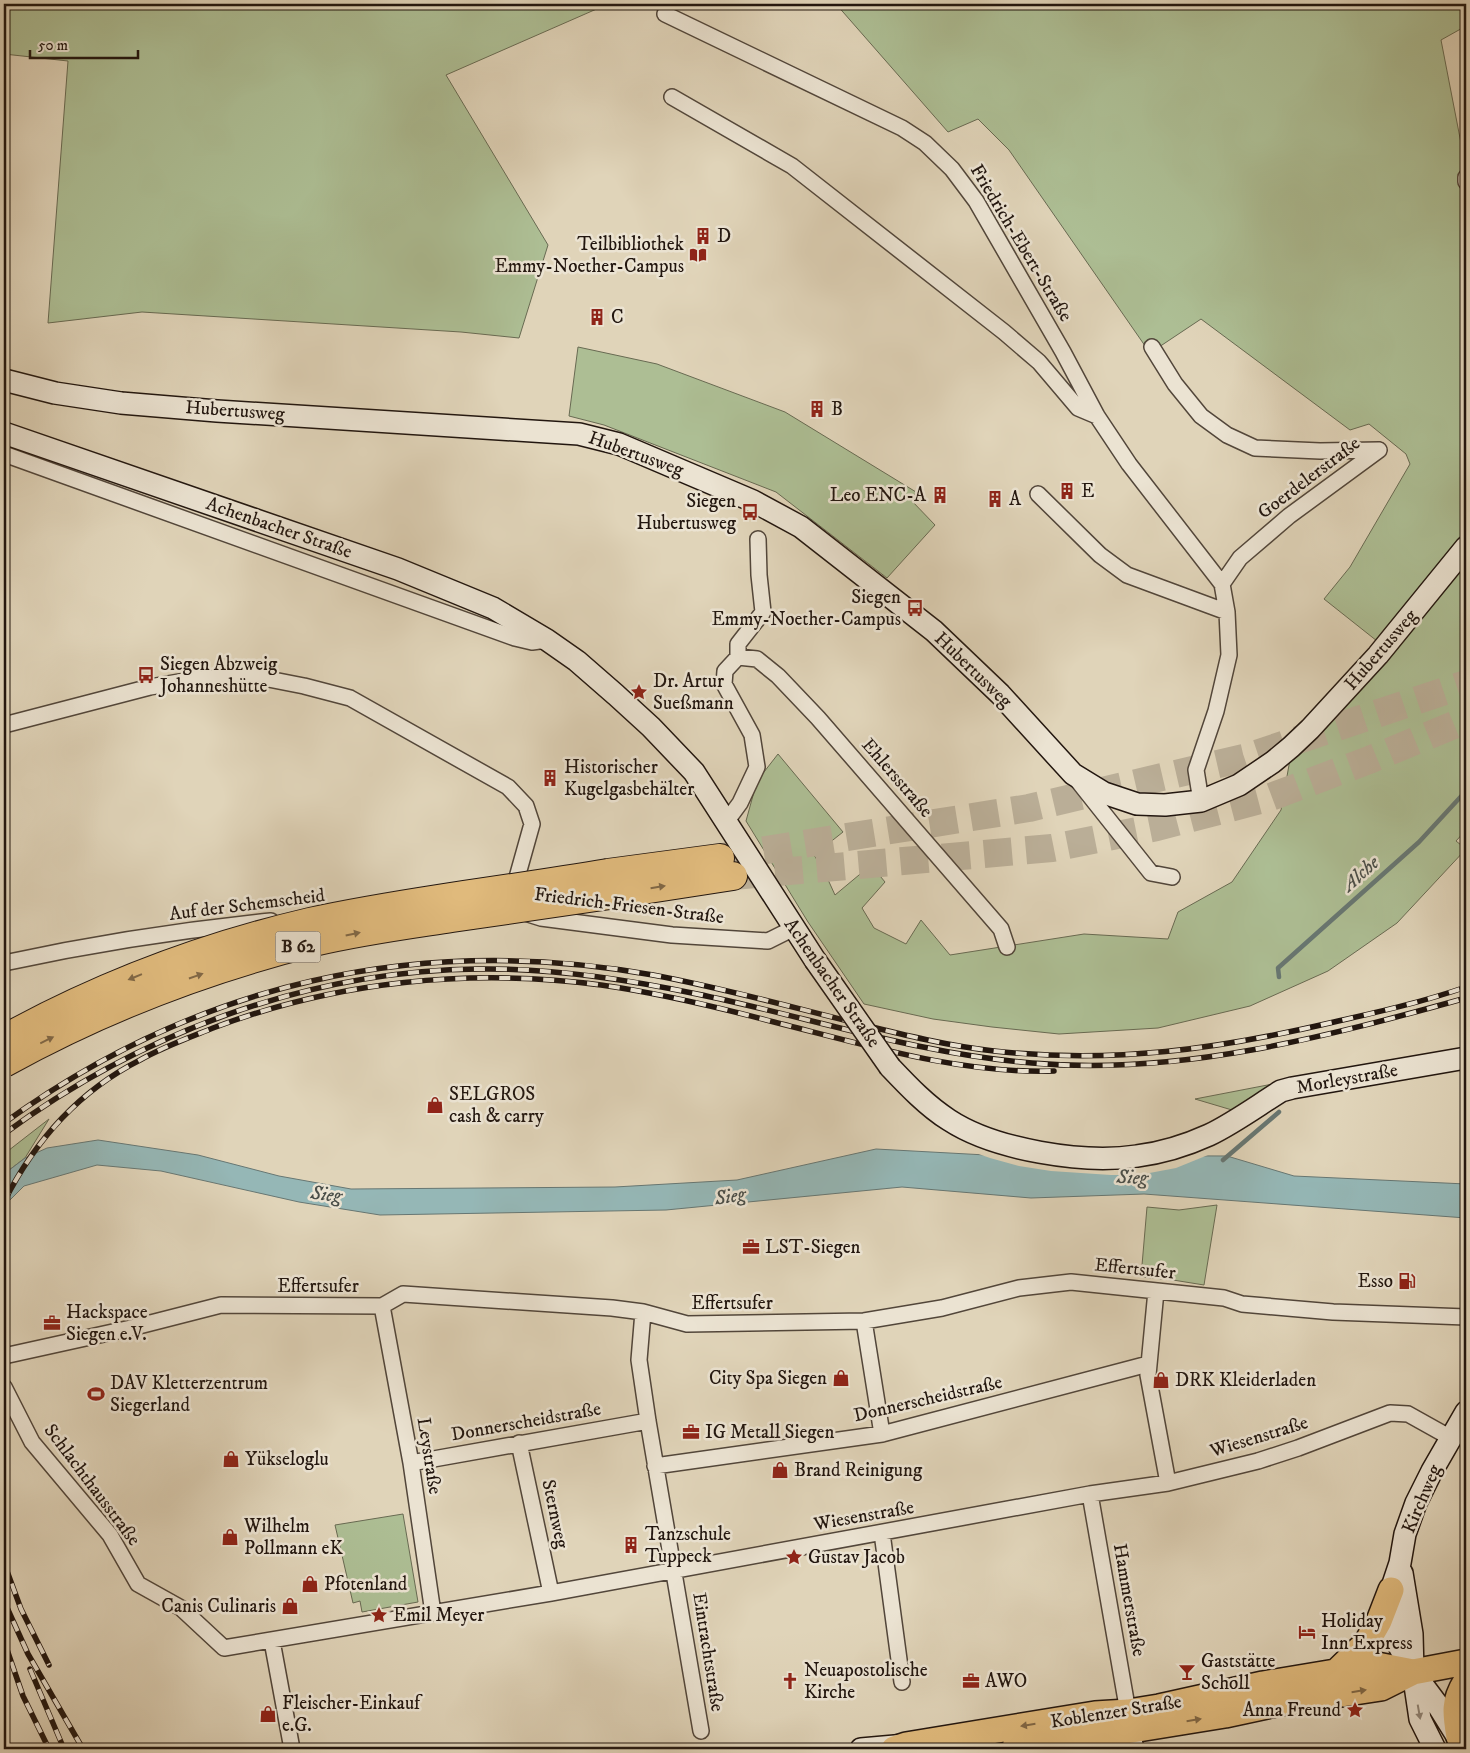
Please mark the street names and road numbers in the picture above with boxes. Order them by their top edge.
street label: Friedrich-Ebert-Straße [965,160,1077,326]
street label: Hubertusweg [185,396,286,426]
street label: Hubertusweg [585,426,687,482]
street label: Goerdelerstraße [1253,432,1365,524]
street label: Achenbacher Straße [203,492,355,564]
street label: Hubertusweg [1340,604,1423,695]
street label: Hubertusweg [929,627,1017,713]
street label: Ehlersstraße [856,734,938,822]
street label: Friedrich-Friesen-Straße [533,883,725,929]
street label: Auf der Schemscheid [168,884,327,926]
street label: Achenbacher Straße [779,914,885,1052]
road number: B 62 [276,932,320,962]
street label: Morleystraße [1294,1059,1400,1099]
street label: Effertsufer [1093,1253,1177,1285]
street label: Effertsufer [277,1275,359,1298]
street label: Effertsufer [691,1292,773,1315]
street label: Donnerscheidstraße [851,1371,1005,1427]
street label: Donnerscheidstraße [449,1397,603,1446]
street label: Wiesenstraße [1206,1411,1311,1463]
street label: Leystraße [412,1416,446,1496]
street label: Schlachthausstraße [39,1420,145,1551]
street label: Kirchweg [1397,1460,1447,1537]
street label: Sternweg [536,1477,574,1551]
street label: Wiesenstraße [811,1496,916,1536]
street label: Hammerstraße [1108,1542,1150,1658]
street label: Eintrachtstraße [687,1591,729,1713]
street label: Koblenzer Straße [1049,1690,1183,1734]

